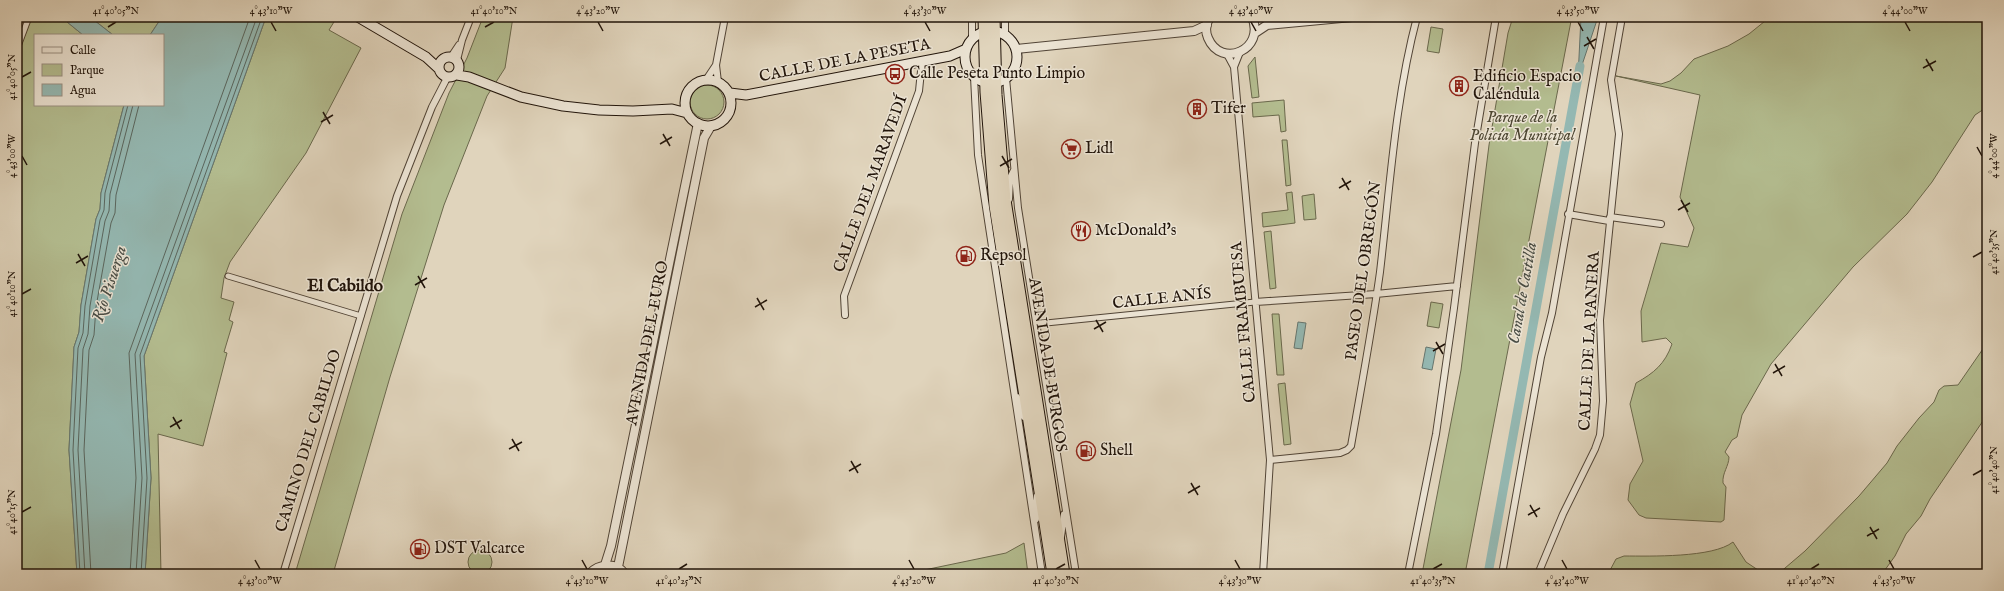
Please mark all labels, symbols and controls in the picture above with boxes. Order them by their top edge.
text: 41°40'05"N [93,5,140,18]
text: 4°43'10"W [250,5,293,18]
text: 41°40'10"N [471,5,518,18]
text: 4°43'20"W [576,5,620,18]
text: 4°43'30"W [904,5,947,18]
text: 4°43'40"W [1229,5,1273,18]
text: 4°43'50"W [1557,5,1600,18]
text: 4°44'00"W [1883,5,1928,18]
legend [34,34,164,106]
street label: CALLE DE LA PESETA [758,34,934,87]
text: Calle [70,43,96,58]
text: 41°40'05"N [6,53,19,100]
text: Parque [70,63,105,79]
bus stop icon: Calle Peseta Punto Limpio [884,63,906,85]
place label: Calle Peseta Punto Limpio [909,64,1086,84]
place label: Edificio Espacio Caléndula [1473,67,1582,105]
building icon: Edificio Espacio Caléndula [1448,75,1470,97]
text: Agua [69,83,97,98]
street label: CALLE DEL MARAVEDÍ [828,91,913,275]
building icon: Tifer [1186,98,1208,120]
place label: Tifer [1211,99,1246,119]
park label: Parque de la Policía Municipal [1469,108,1576,146]
text: 4°44'00"W [1988,133,2001,178]
text: 4°43'00"W [6,134,19,178]
supermarket icon: Lidl [1060,138,1082,160]
place label: Lidl [1085,139,1114,159]
street label: PASEO DEL OBREGÓN [1340,180,1386,362]
restaurant icon: McDonald's [1070,220,1092,242]
place label: McDonald's [1095,221,1177,241]
text: 41°40'35"N [1988,229,2001,275]
street label: CALLE FRAMBUESA [1227,239,1261,403]
water label: Canal de Castilla [1504,240,1542,346]
water label: Río Pisuerga [88,243,132,325]
fuel station icon: Repsol [955,245,977,267]
place label: Repsol [980,246,1027,266]
street label: CALLE DE LA PANERA [1575,249,1605,431]
street label: AVENIDA DEL EURO [622,259,674,428]
text: 41°40'10"N [6,270,19,317]
street label: AVENIDA DE BURGOS [1023,275,1071,454]
district label: El Cabildo [307,276,383,297]
street label: CALLE ANÍS [1111,282,1212,314]
street label: CAMINO DEL CABILDO [272,347,346,535]
fuel station icon: Shell [1075,440,1097,462]
place label: Shell [1100,441,1133,461]
text: 41°40'40"N [1988,446,2001,494]
text: 41°40'15"N [6,489,19,535]
fuel station icon: DST Valcarce [409,538,431,560]
place label: DST Valcarce [434,539,525,559]
text: 4°43'00"W [238,575,282,588]
text: 4°43'10"W [566,575,609,588]
text: 41°40'25"N [656,575,702,588]
text: 4°43'20"W [892,575,936,588]
text: 41°40'30"N [1033,575,1080,588]
text: 4°43'30"W [1219,575,1262,588]
text: 41°40'35"N [1410,575,1456,588]
text: 4°43'40"W [1545,575,1589,588]
text: 41°40'40"N [1787,575,1835,588]
text: 4°43'50"W [1873,575,1916,588]

